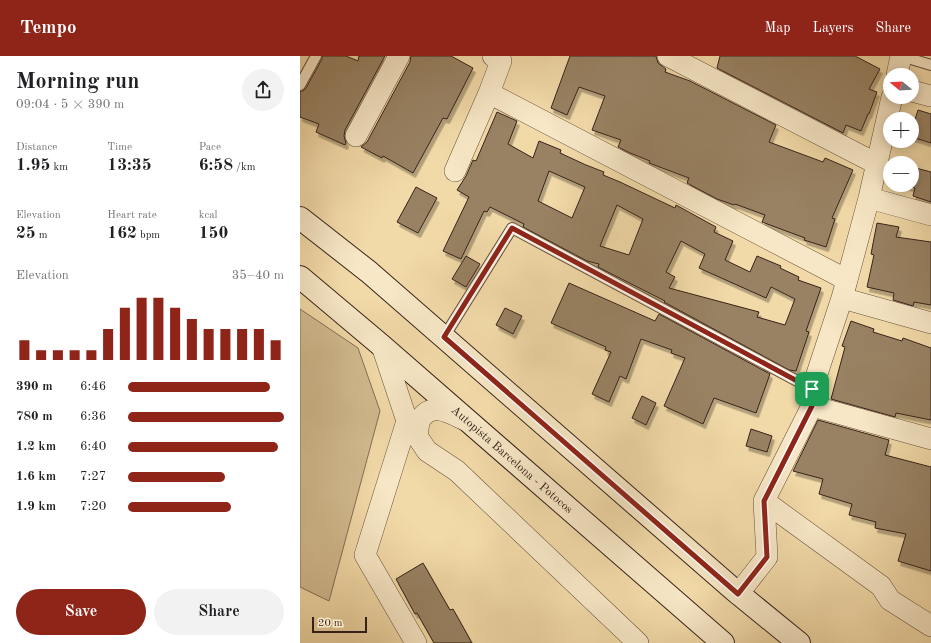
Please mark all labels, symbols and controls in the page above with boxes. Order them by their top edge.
text: Tempo [20,19,76,38]
text: Map [765,21,791,35]
text: Layers [813,21,854,35]
text: Share [876,21,911,35]
north arrow [883,68,919,104]
map controls [883,68,919,192]
button: share [242,69,284,111]
text: Morning run [16,71,139,93]
text: 09:04 · 5 × 390 m [16,98,124,111]
button: + [883,112,919,148]
text: Distance [16,142,57,153]
text: Time [107,142,132,153]
text: Pace [199,142,221,153]
button: − [883,156,919,192]
text: 1.95 [16,157,50,174]
text: 13:35 [107,157,152,174]
text: 6:58 [199,157,233,174]
text: km [50,162,68,173]
text: /km [233,162,255,173]
text: Elevation [16,210,61,221]
text: Heart rate [107,210,157,221]
text: kcal [199,210,218,221]
text: 25 [16,225,36,242]
text: 162 [107,225,137,242]
text: 150 [199,225,228,242]
text: m [36,230,48,241]
text: bpm [137,230,160,241]
text: Elevation [16,269,69,282]
text: 35–40 m [232,269,284,282]
pin [795,372,829,406]
icon: arrive [801,378,823,400]
text: 390 m [16,380,53,393]
text: 6:46 [80,380,106,393]
street label: Autopista Barcelona - Potocos [449,404,575,516]
text: 780 m [16,410,53,423]
text: 6:36 [80,410,106,423]
text: 1.2 km [16,440,56,453]
text: 6:40 [80,440,106,453]
text: 1.6 km [16,470,56,483]
text: 7:27 [80,470,106,483]
text: 1.9 km [16,500,56,513]
text: 7:20 [80,500,106,513]
button: Save [16,589,146,635]
button: Share [154,589,284,635]
scale bar [312,615,367,634]
text: 20 m [318,618,343,629]

